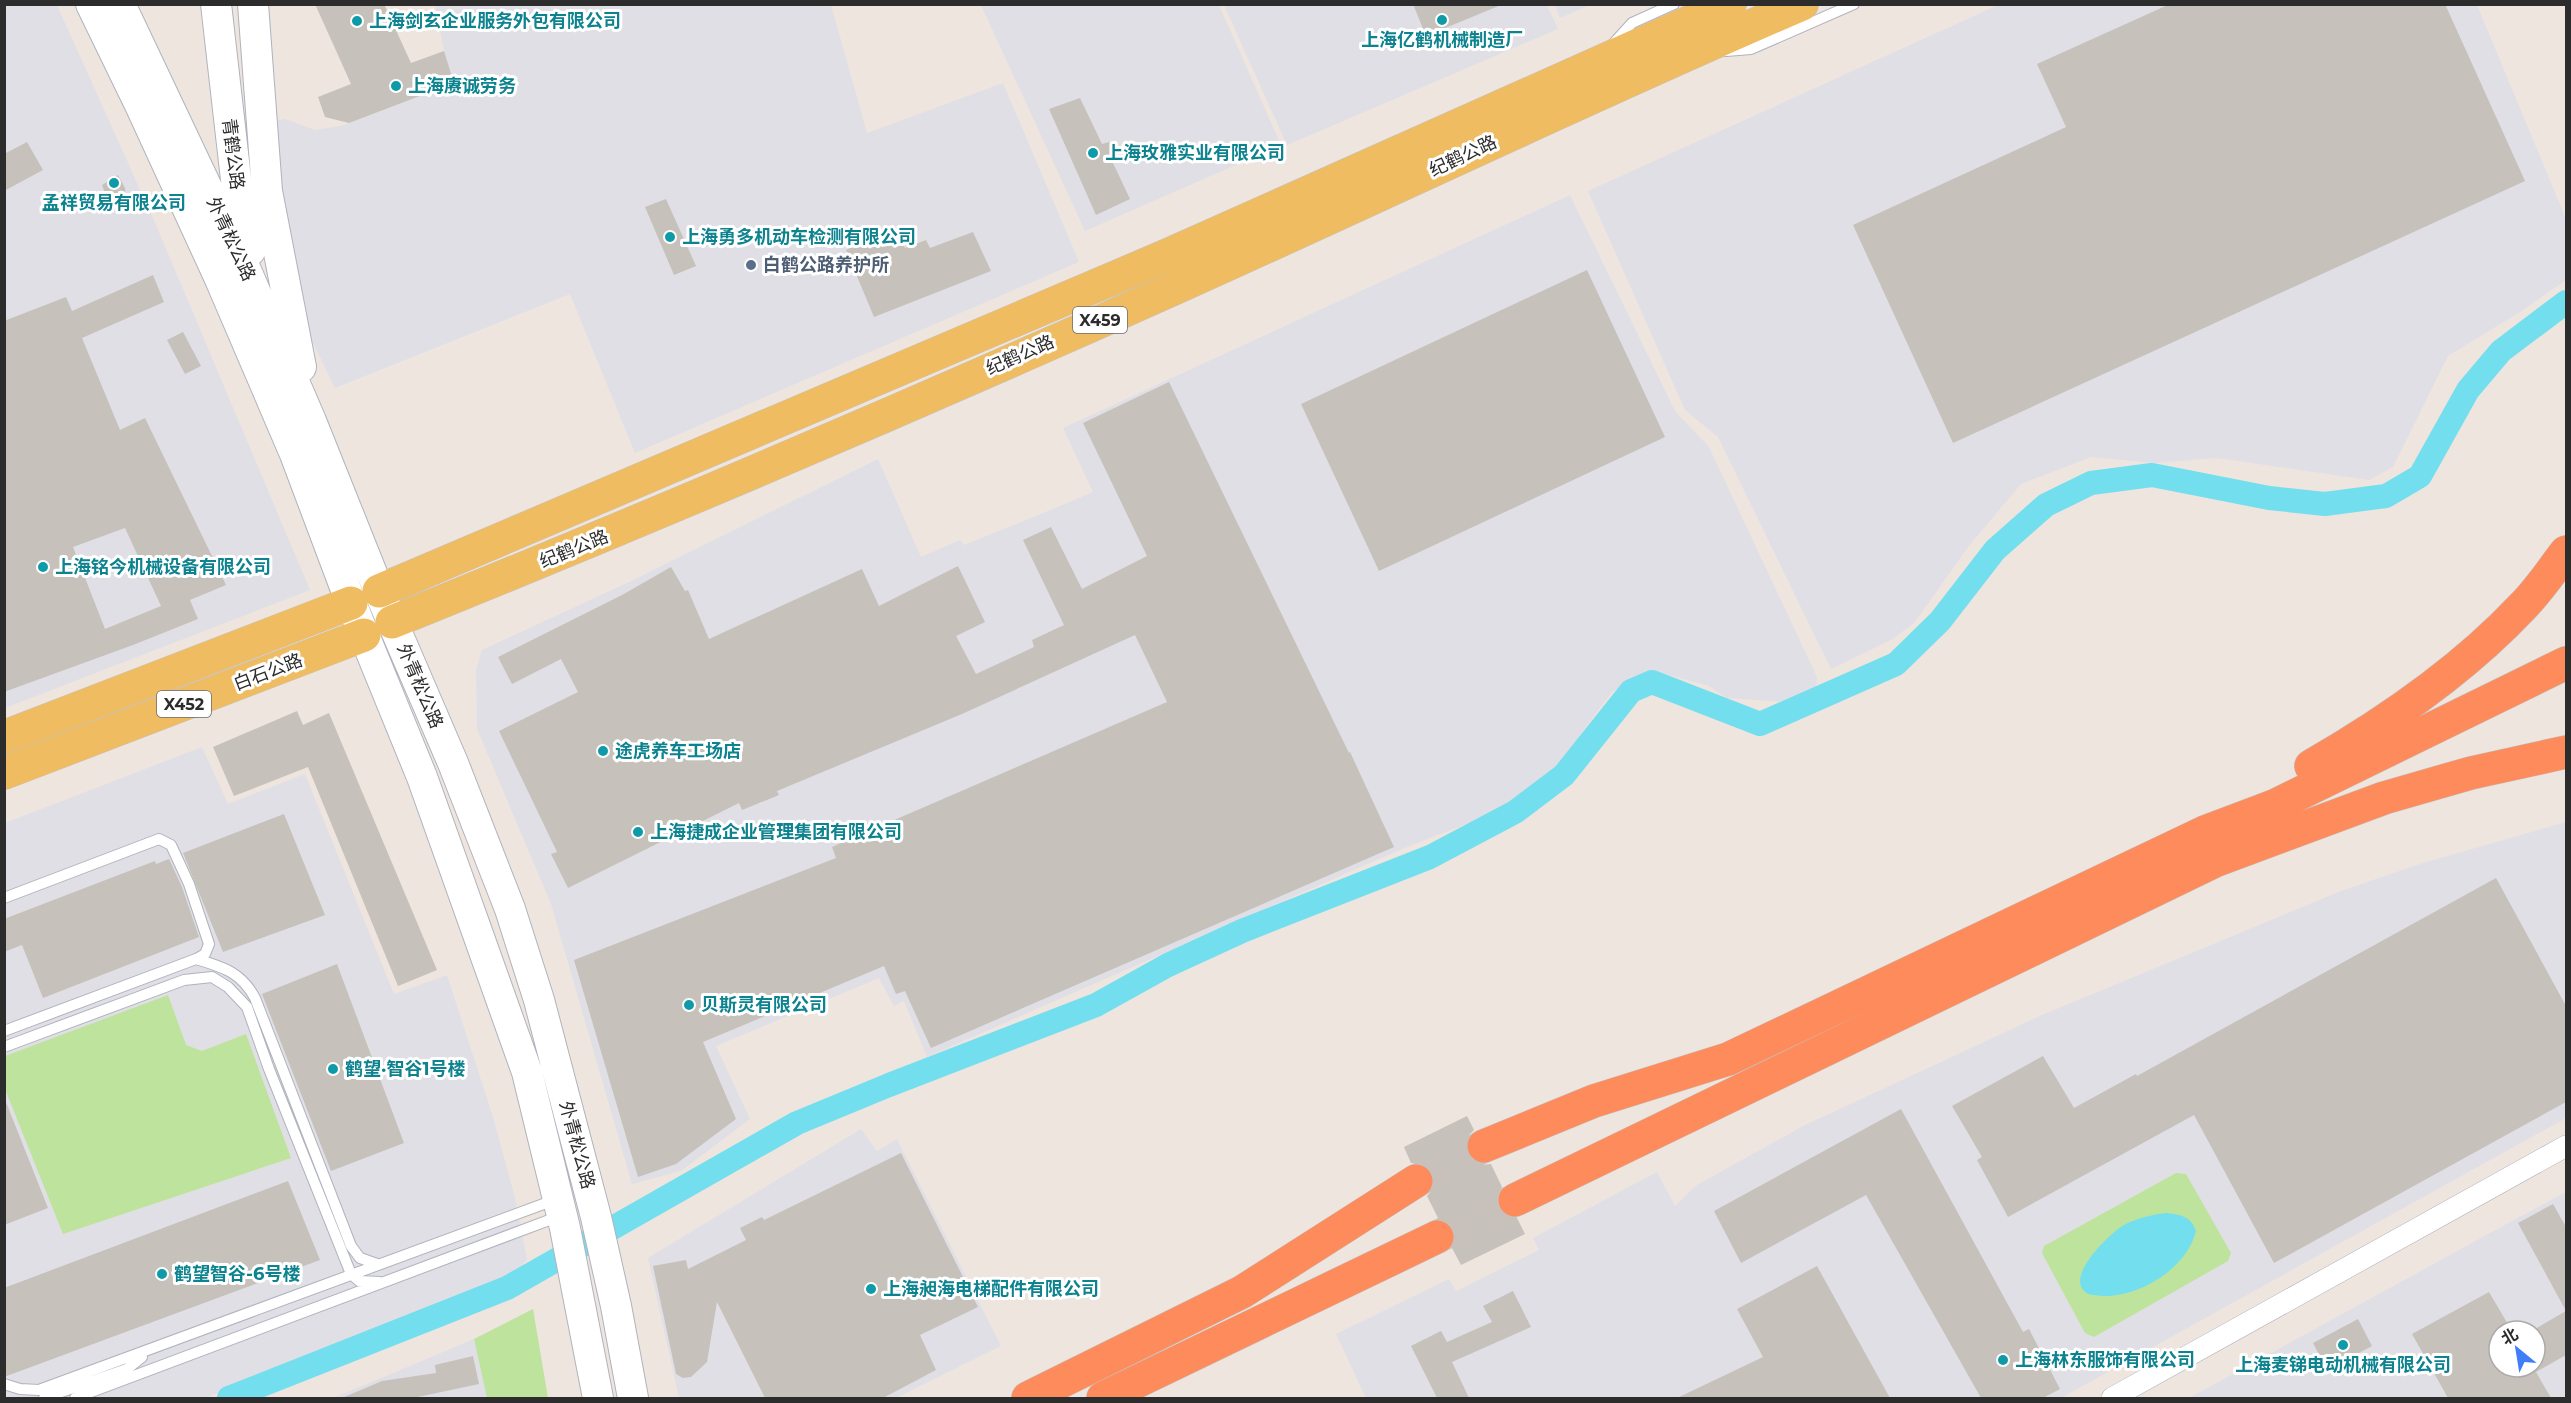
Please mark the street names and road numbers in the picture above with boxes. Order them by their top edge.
street label: 青鹤公路 [218,117,248,191]
street label: 纪鹤公路 [1426,131,1500,181]
street label: 外青松公路 [202,194,260,284]
road number: X459 [1073,307,1127,333]
street label: 纪鹤公路 [983,330,1057,380]
street label: 纪鹤公路 [537,525,611,573]
street label: 外青松公路 [392,640,448,732]
street label: 白石公路 [230,649,306,695]
road number: X452 [157,691,211,717]
street label: 外青松公路 [555,1099,599,1191]

